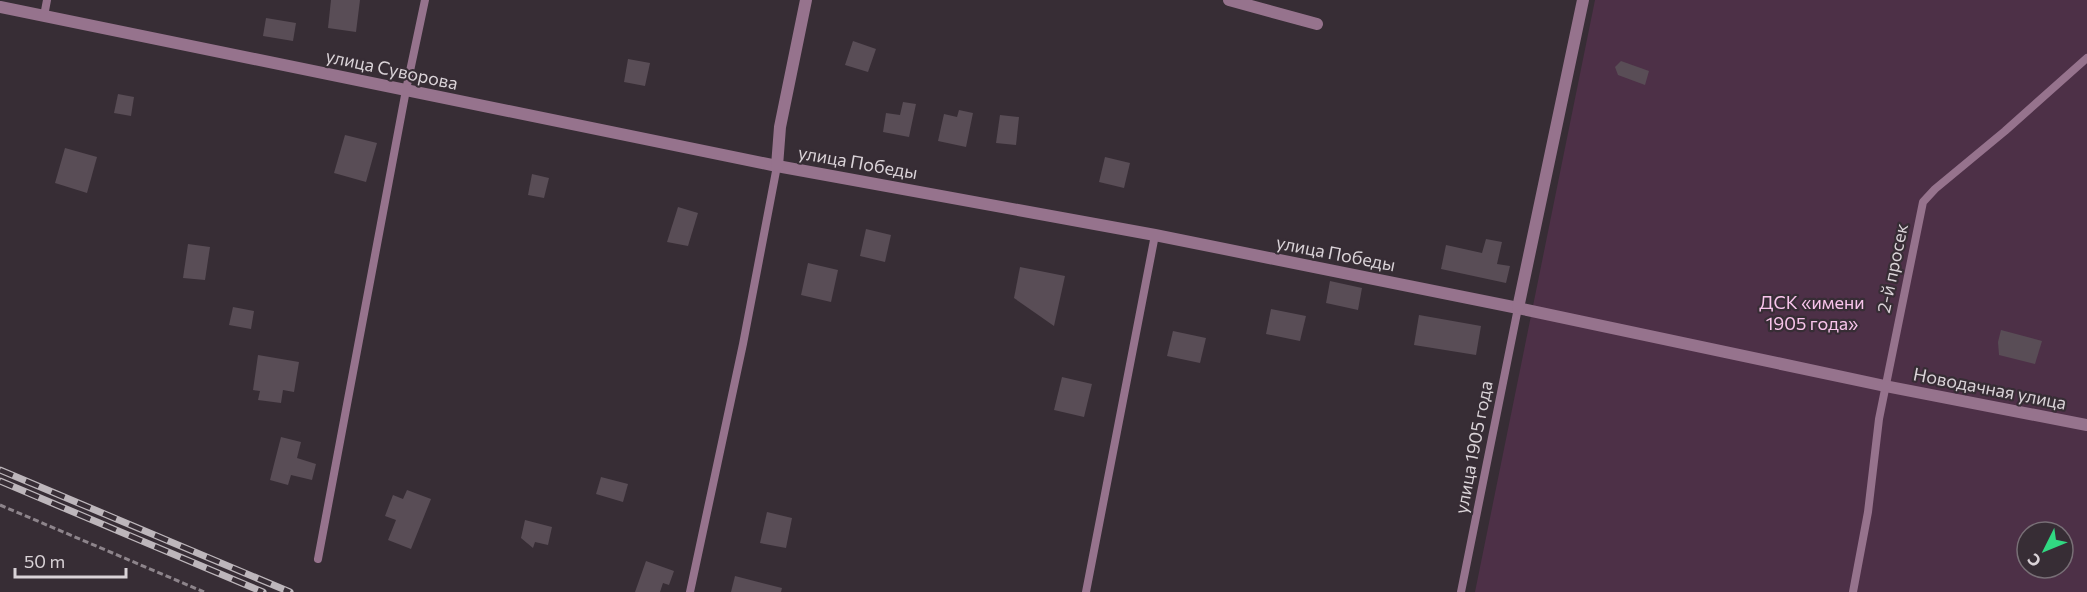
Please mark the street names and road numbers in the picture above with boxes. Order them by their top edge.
street label: улица Суворова [324,44,460,94]
street label: улица Победы [797,141,919,183]
street label: 2-й просек [1872,221,1912,315]
street label: улица Победы [1275,231,1397,275]
street label: Новодачная улица [1912,362,2068,414]
street label: улица 1905 года [1449,379,1497,515]

